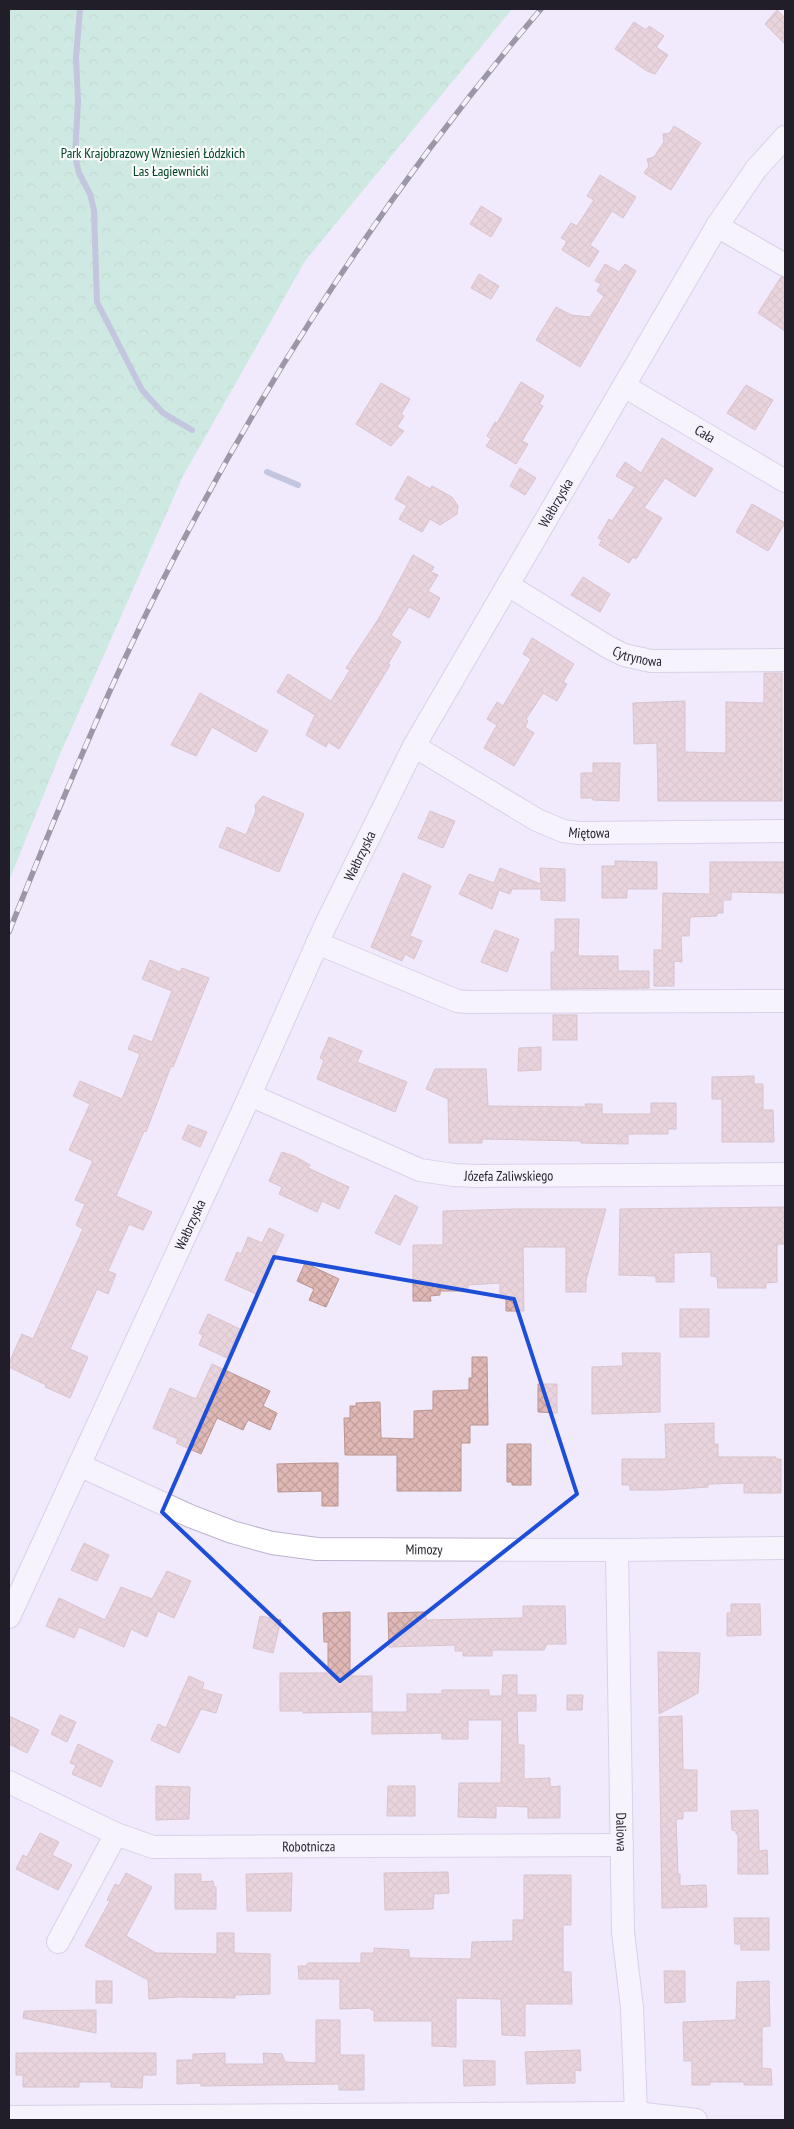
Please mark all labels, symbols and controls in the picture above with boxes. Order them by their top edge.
park label: Park Krajobrazowy Wzniesień Łódzkich [61,144,245,162]
park label: Las Łagiewnicki [133,162,209,180]
street label: Cała [691,421,718,447]
street label: Wałbrzyska [534,475,577,531]
street label: Cytrynowa [610,642,662,670]
street label: Miętowa [567,823,610,842]
street label: Wałbrzyska [340,828,380,884]
street label: Józefa Zaliwskiego [463,1166,553,1185]
street label: Wałbrzyska [171,1197,210,1253]
street label: Mimozy [405,1540,443,1558]
street label: Daliowa [612,1812,631,1852]
street label: Robotnicza [282,1837,335,1855]

